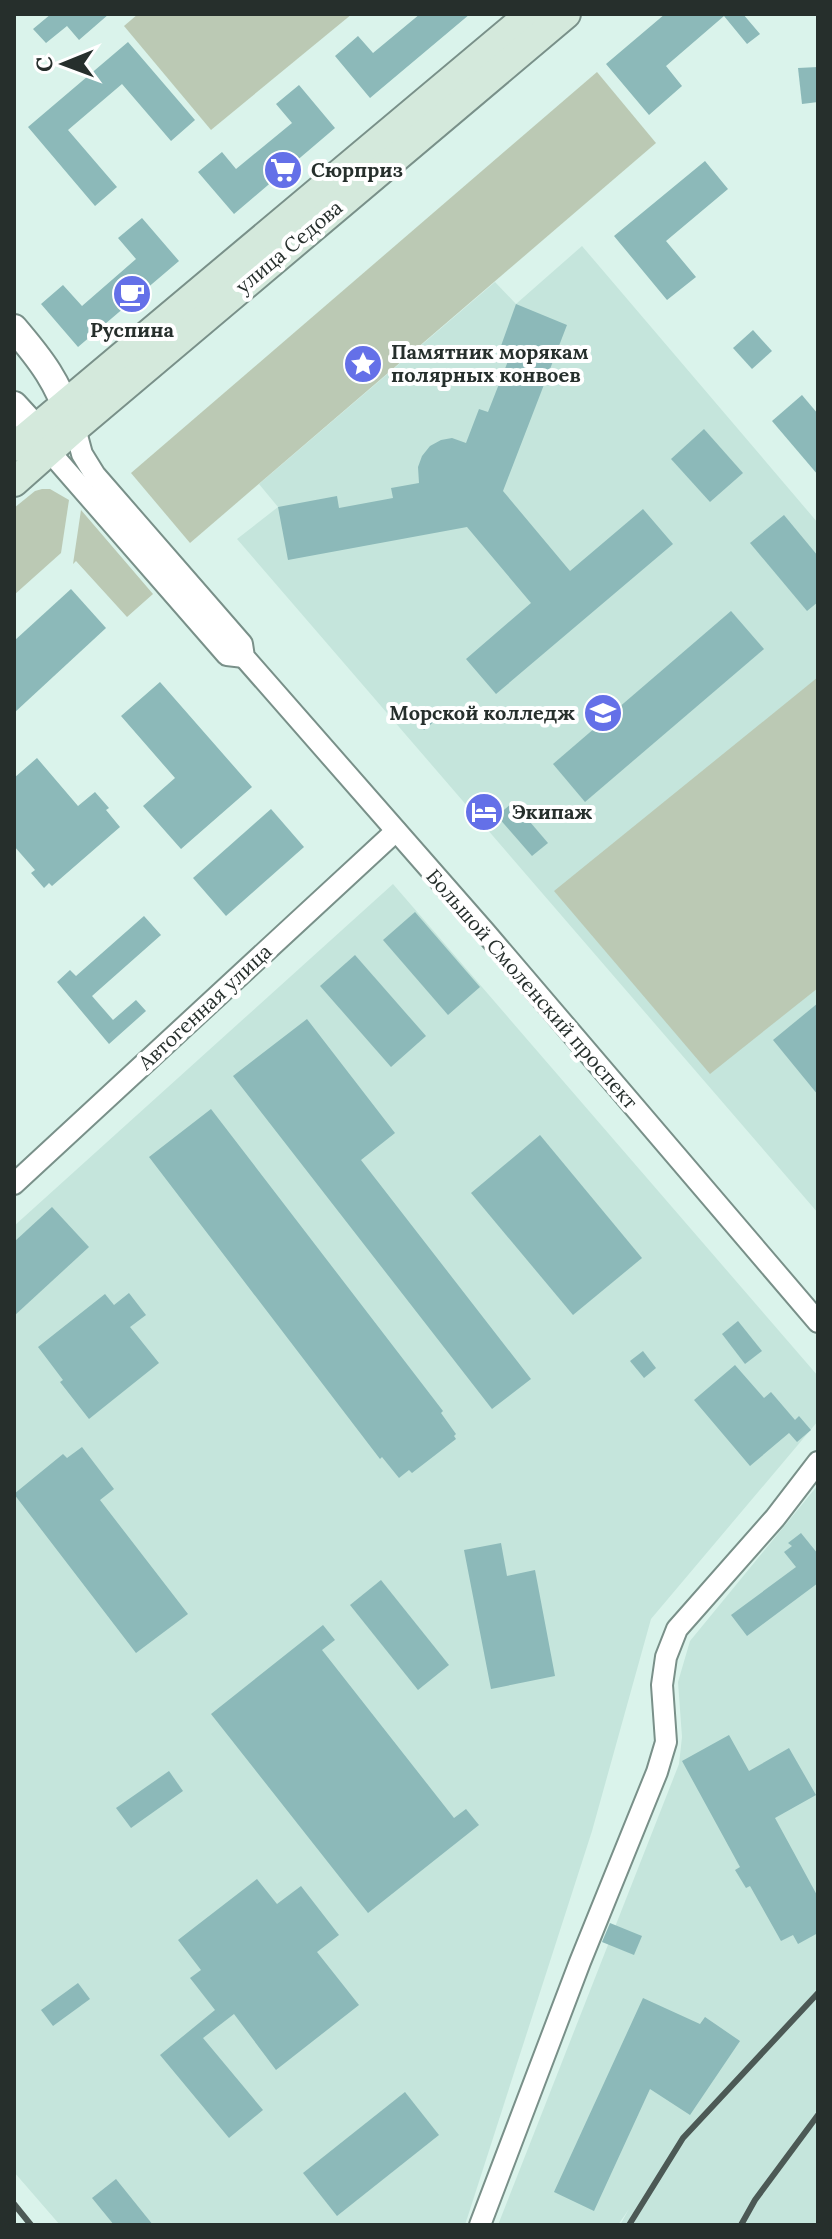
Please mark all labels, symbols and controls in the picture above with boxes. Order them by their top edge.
north arrow [24,24,104,104]
text: С [30,57,58,72]
supermarket icon: Сюрприз [262,149,304,191]
place label: Сюрприз [311,157,403,182]
street label: улица Седова [230,195,347,299]
cafe icon: Руспина [111,273,153,315]
place label: Руспина [90,317,175,342]
place label: Памятник морякам полярных конвоев [391,339,588,387]
place icon: Памятник морякам полярных конвоев [342,343,384,385]
school or university icon: Морской колледж [582,692,624,734]
place label: Морской колледж [389,700,575,725]
hotel icon: Экипаж [463,791,505,833]
place label: Экипаж [512,799,593,824]
street label: Большой Смоленский проспект [421,864,644,1114]
street label: Автогенная улица [132,938,276,1075]

